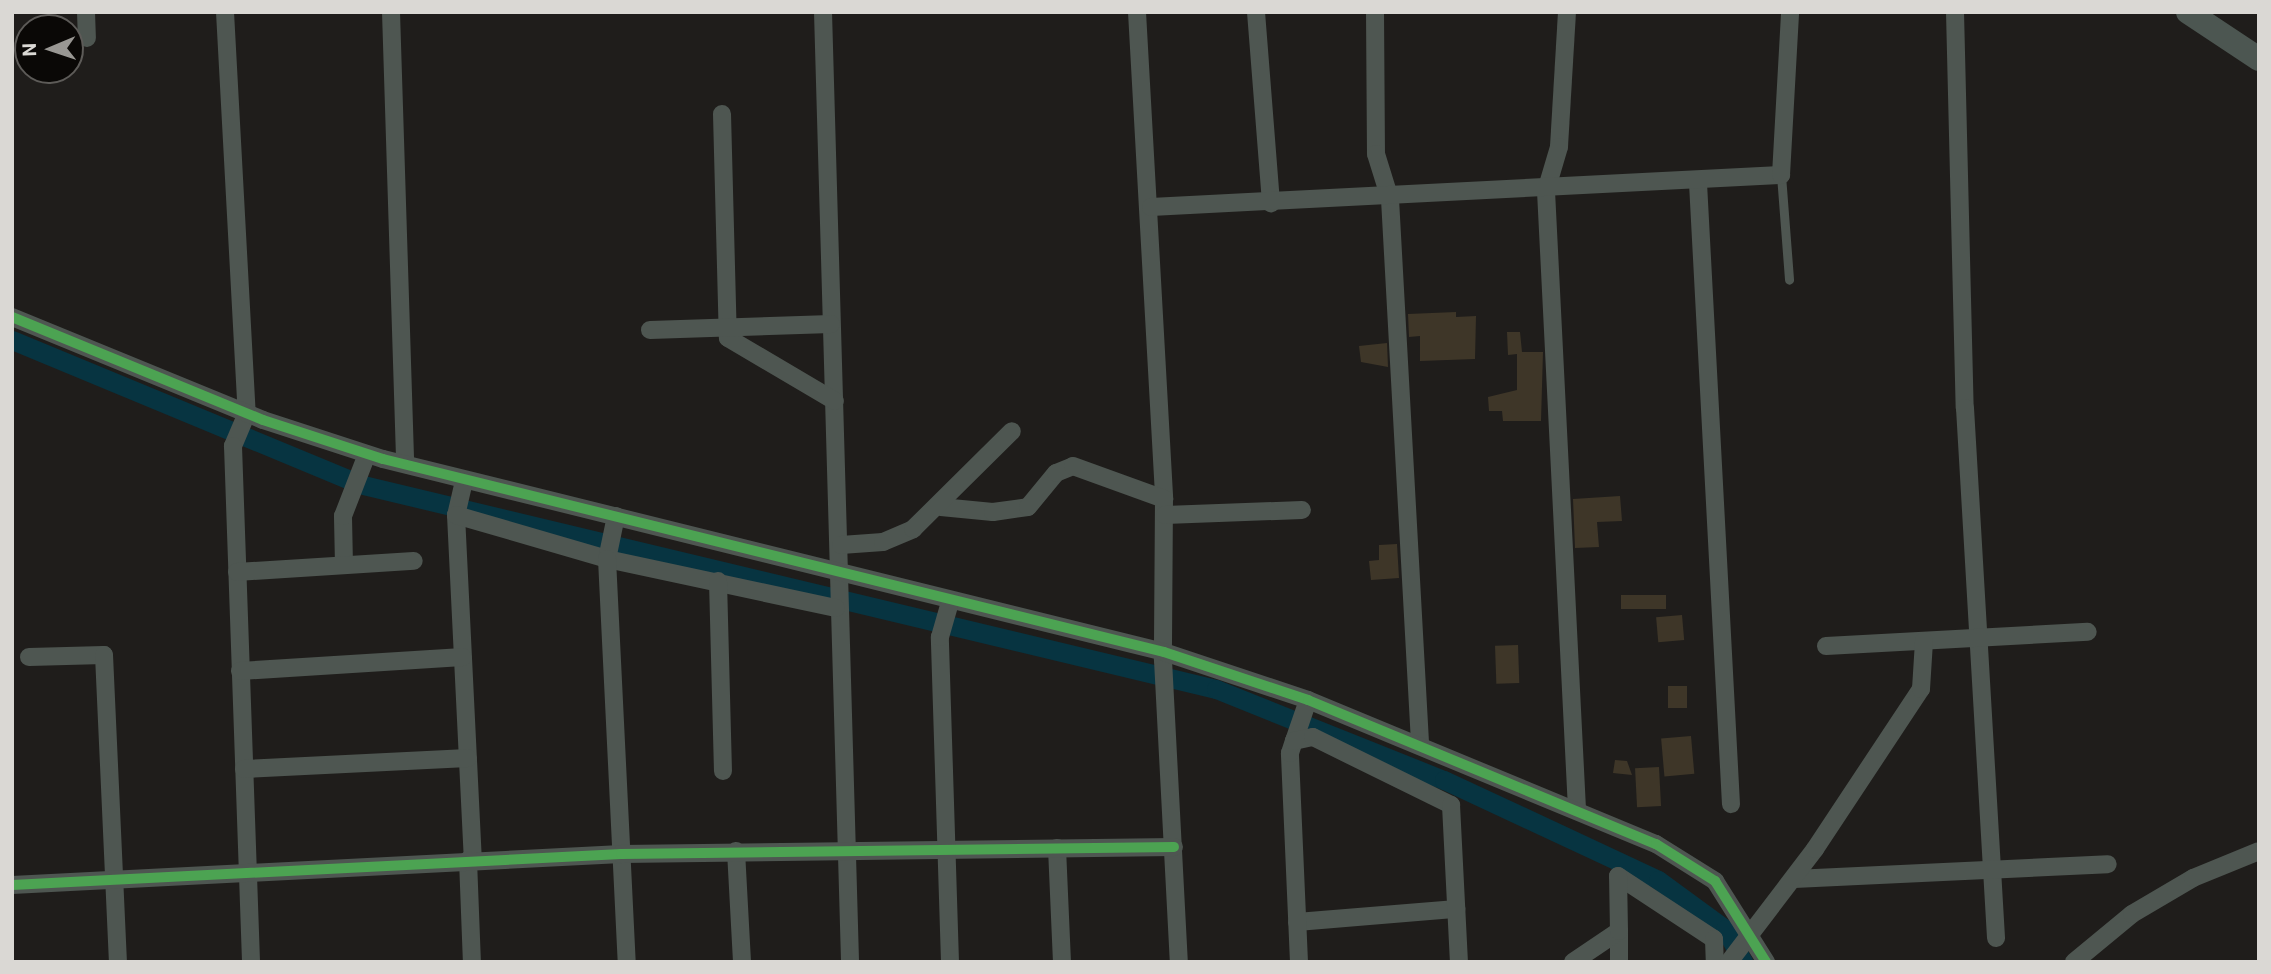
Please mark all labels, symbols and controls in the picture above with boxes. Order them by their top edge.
north arrow [14,14,84,84]
text: N [18,43,41,57]

